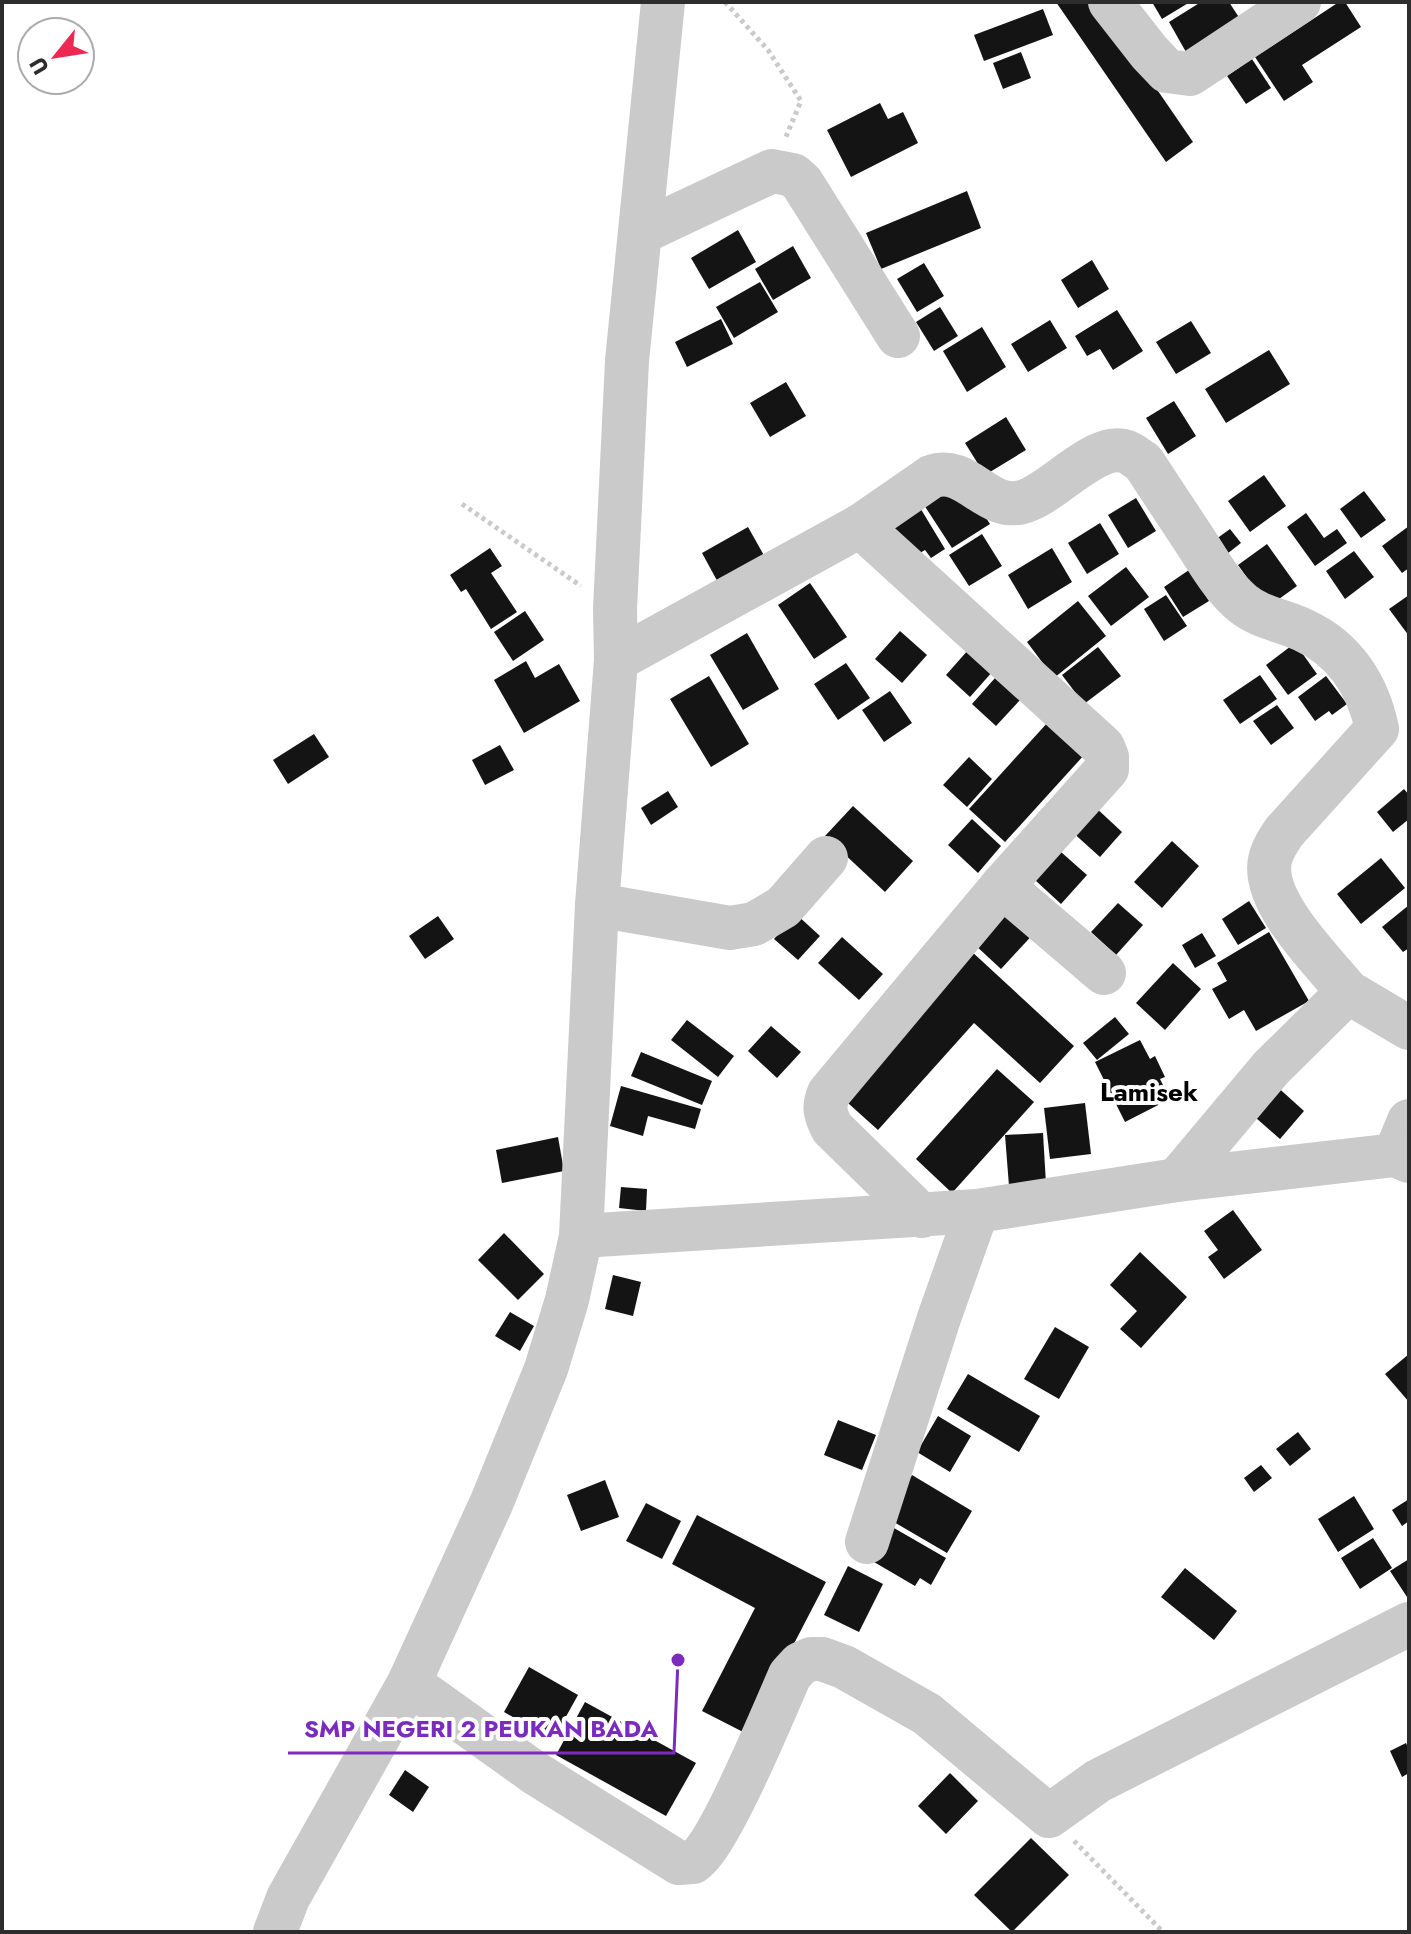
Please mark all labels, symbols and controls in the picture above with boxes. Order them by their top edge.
north arrow [16,16,96,96]
text: U [21,51,56,81]
district label: Lamisek [1100,1073,1198,1111]
callout: SMP NEGERI 2 PEUKAN BADA [288,1705,674,1753]
text: SMP NEGERI 2 PEUKAN BADA [304,1711,658,1746]

